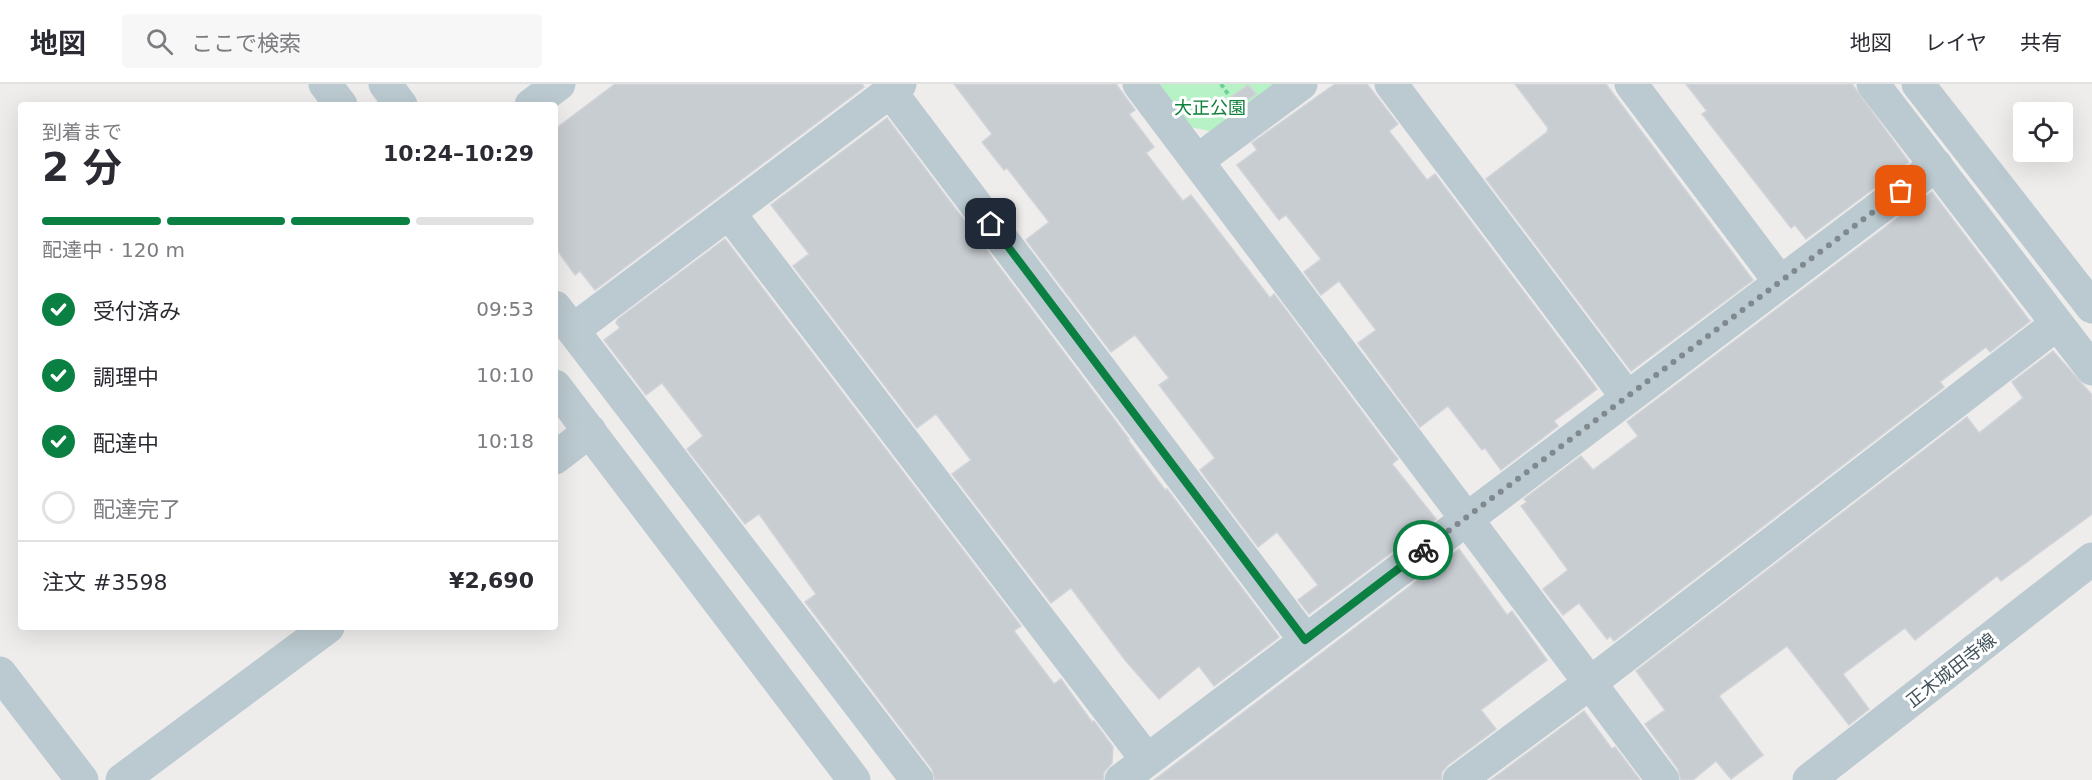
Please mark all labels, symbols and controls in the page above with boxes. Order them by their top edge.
search box [122,14,542,68]
icon: search [143,25,176,58]
text: 地図 [30,27,86,60]
text: ここで検索 [191,31,301,56]
text: 地図 [1850,31,1892,55]
text: レイヤ [1925,31,1987,55]
text: 共有 [2020,31,2062,55]
park label: 大正公園 [1174,97,1246,118]
map controls [2013,102,2073,162]
button: locate [2013,102,2073,162]
text: 到着まで [42,120,122,144]
text: 10:24–10:29 [383,141,534,166]
text: 2 分 [42,145,122,190]
pin [1875,165,1926,216]
icon: bag [1884,174,1917,207]
pin [965,198,1016,249]
icon: home [974,207,1007,240]
text: 配達中 · 120 m [42,238,185,262]
icon: check [42,293,75,326]
text: 09:53 [476,297,534,321]
text: 受付済み [93,299,181,324]
icon: check [42,359,75,392]
text: 10:10 [476,363,534,387]
text: 調理中 [93,365,159,390]
icon: check [42,425,75,458]
text: 10:18 [476,429,534,453]
text: 配達中 [93,431,159,456]
text: 配達完了 [93,497,181,522]
courier [1393,520,1453,580]
icon: bike [1407,534,1440,567]
text: ¥2,690 [449,568,534,593]
text: 注文 #3598 [42,570,167,595]
street label: 正木城田寺線 [1902,628,2000,712]

